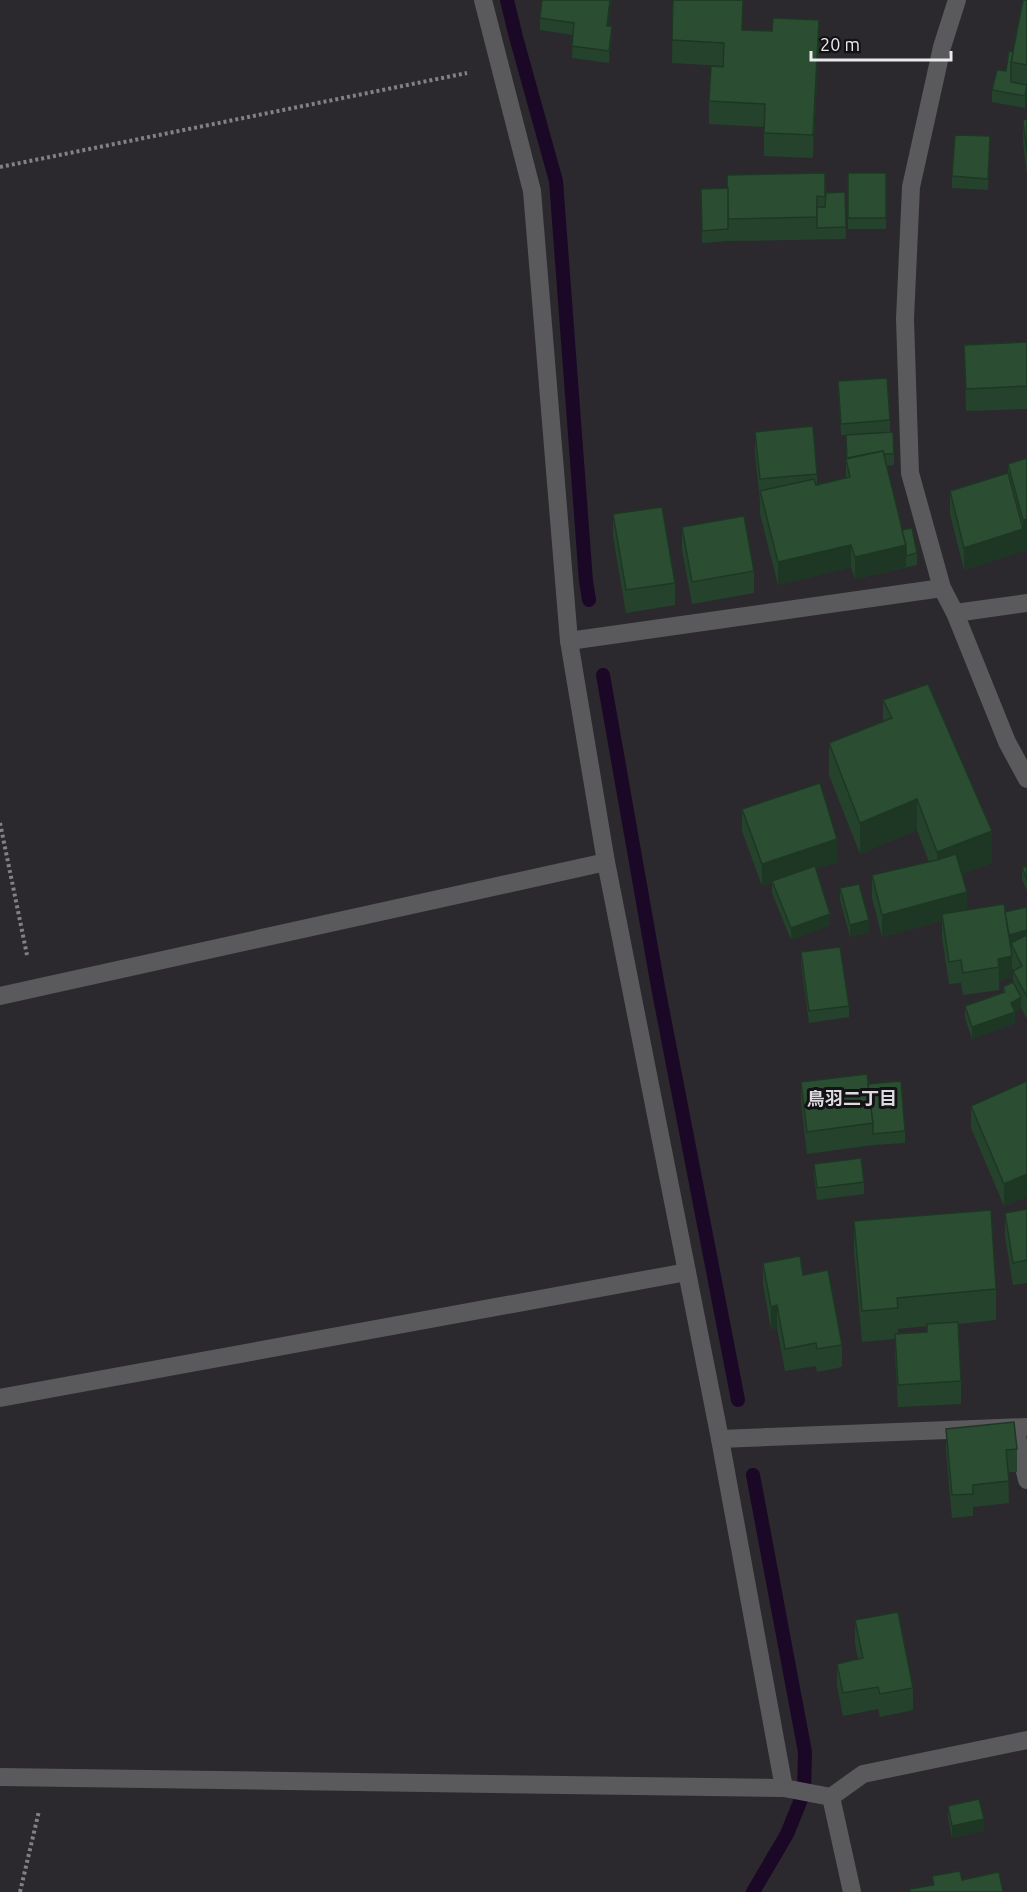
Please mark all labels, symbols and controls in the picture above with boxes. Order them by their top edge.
scale bar [811,24,950,62]
text: 20 m [820,34,860,54]
district label: 鳥羽二丁目 [807,1088,897,1108]

